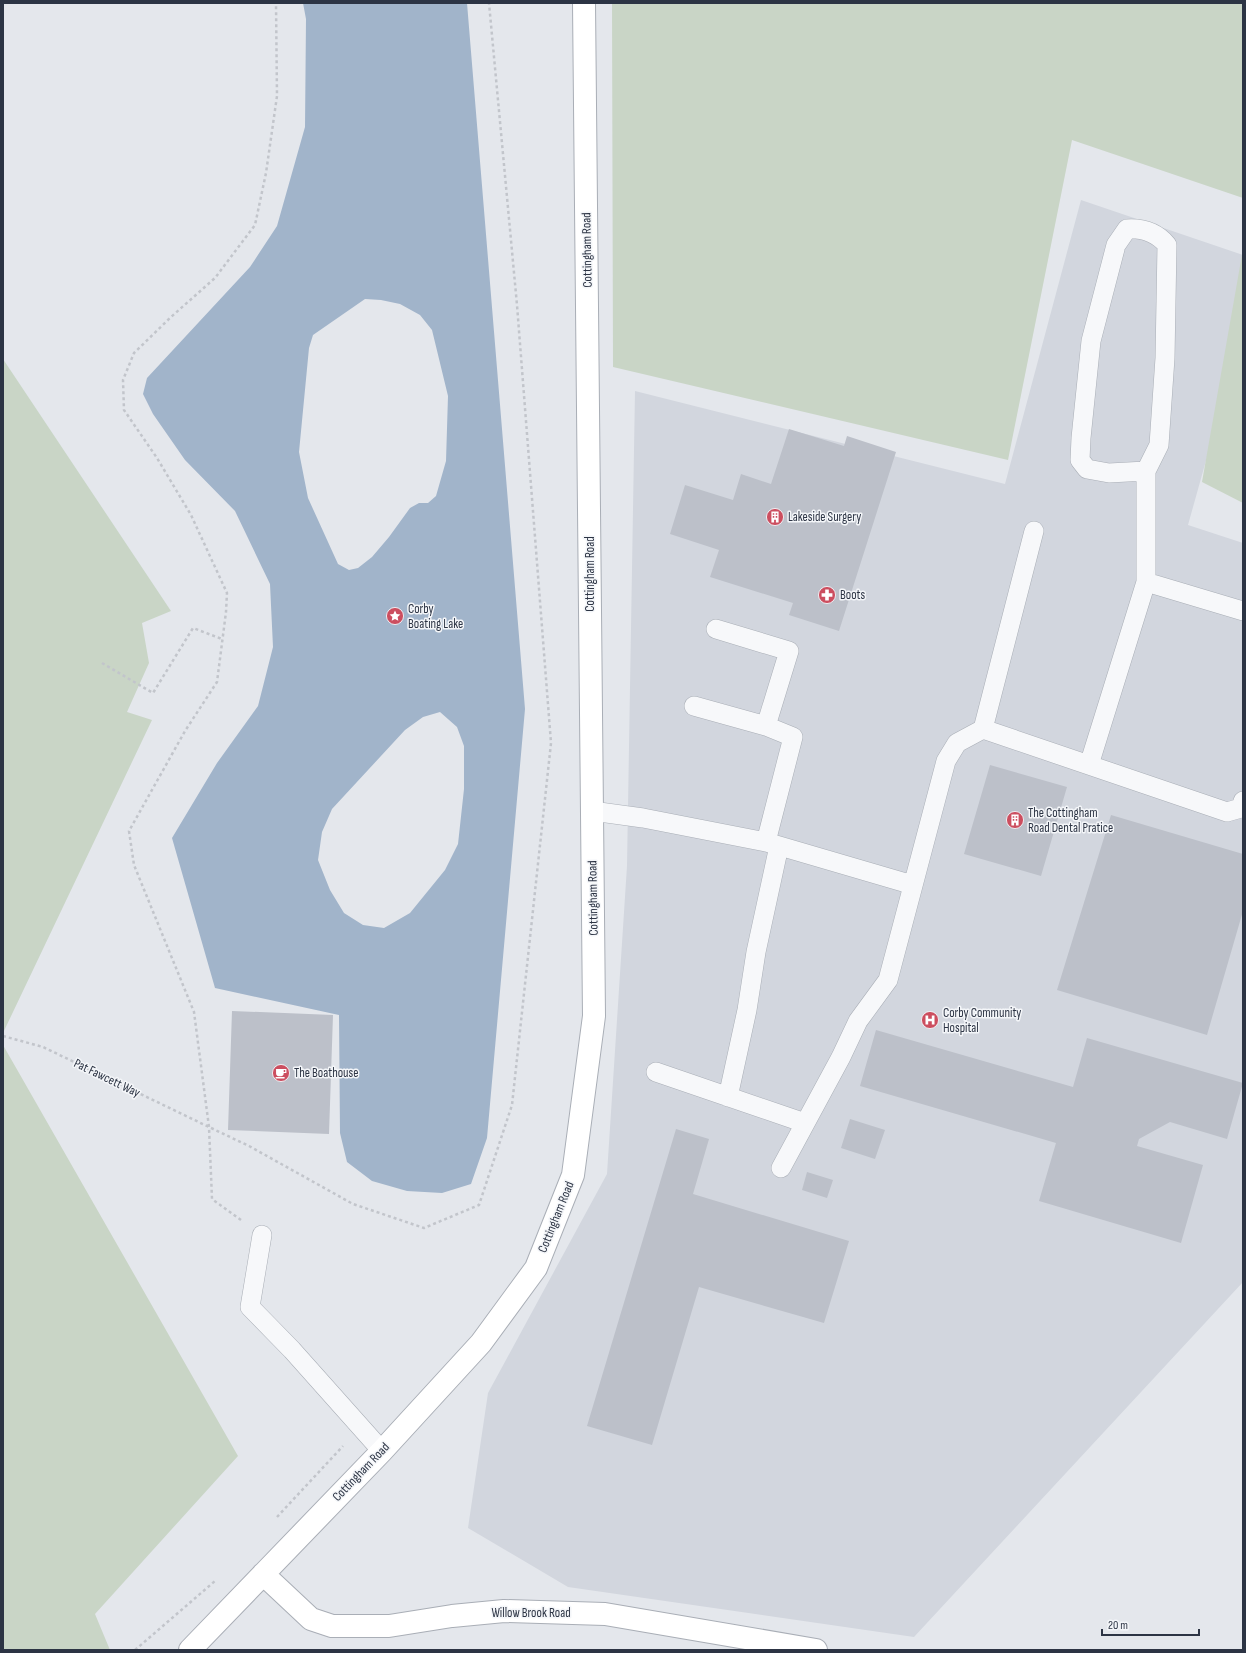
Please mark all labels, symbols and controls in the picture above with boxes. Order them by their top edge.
street label: Cottingham Road [578,212,596,288]
building icon: Lakeside Surgery [765,507,785,527]
place label: Lakeside Surgery [788,509,861,525]
street label: Cottingham Road [582,536,598,612]
pharmacy icon: Boots [817,585,837,605]
place label: Boots [840,587,865,603]
place label: Corby Boating Lake [408,601,463,632]
place icon: Corby Boating Lake [385,606,405,626]
place label: The Cottingham Road Dental Pratice [1028,805,1113,836]
building icon: The Cottingham Road Dental Pratice [1005,810,1025,830]
street label: Cottingham Road [584,860,602,936]
place label: Corby Community Hospital [943,1005,1021,1036]
hospital icon: Corby Community Hospital [920,1010,940,1030]
street label: Pat Fawcett Way [71,1055,143,1101]
cafe icon: The Boathouse [271,1063,291,1083]
place label: The Boathouse [294,1065,358,1081]
street label: Cottingham Road [534,1179,578,1255]
street label: Cottingham Road [329,1439,393,1505]
street label: Willow Brook Road [491,1605,571,1621]
scale bar [1102,1611,1199,1637]
text: 20 m [1108,1618,1128,1633]

